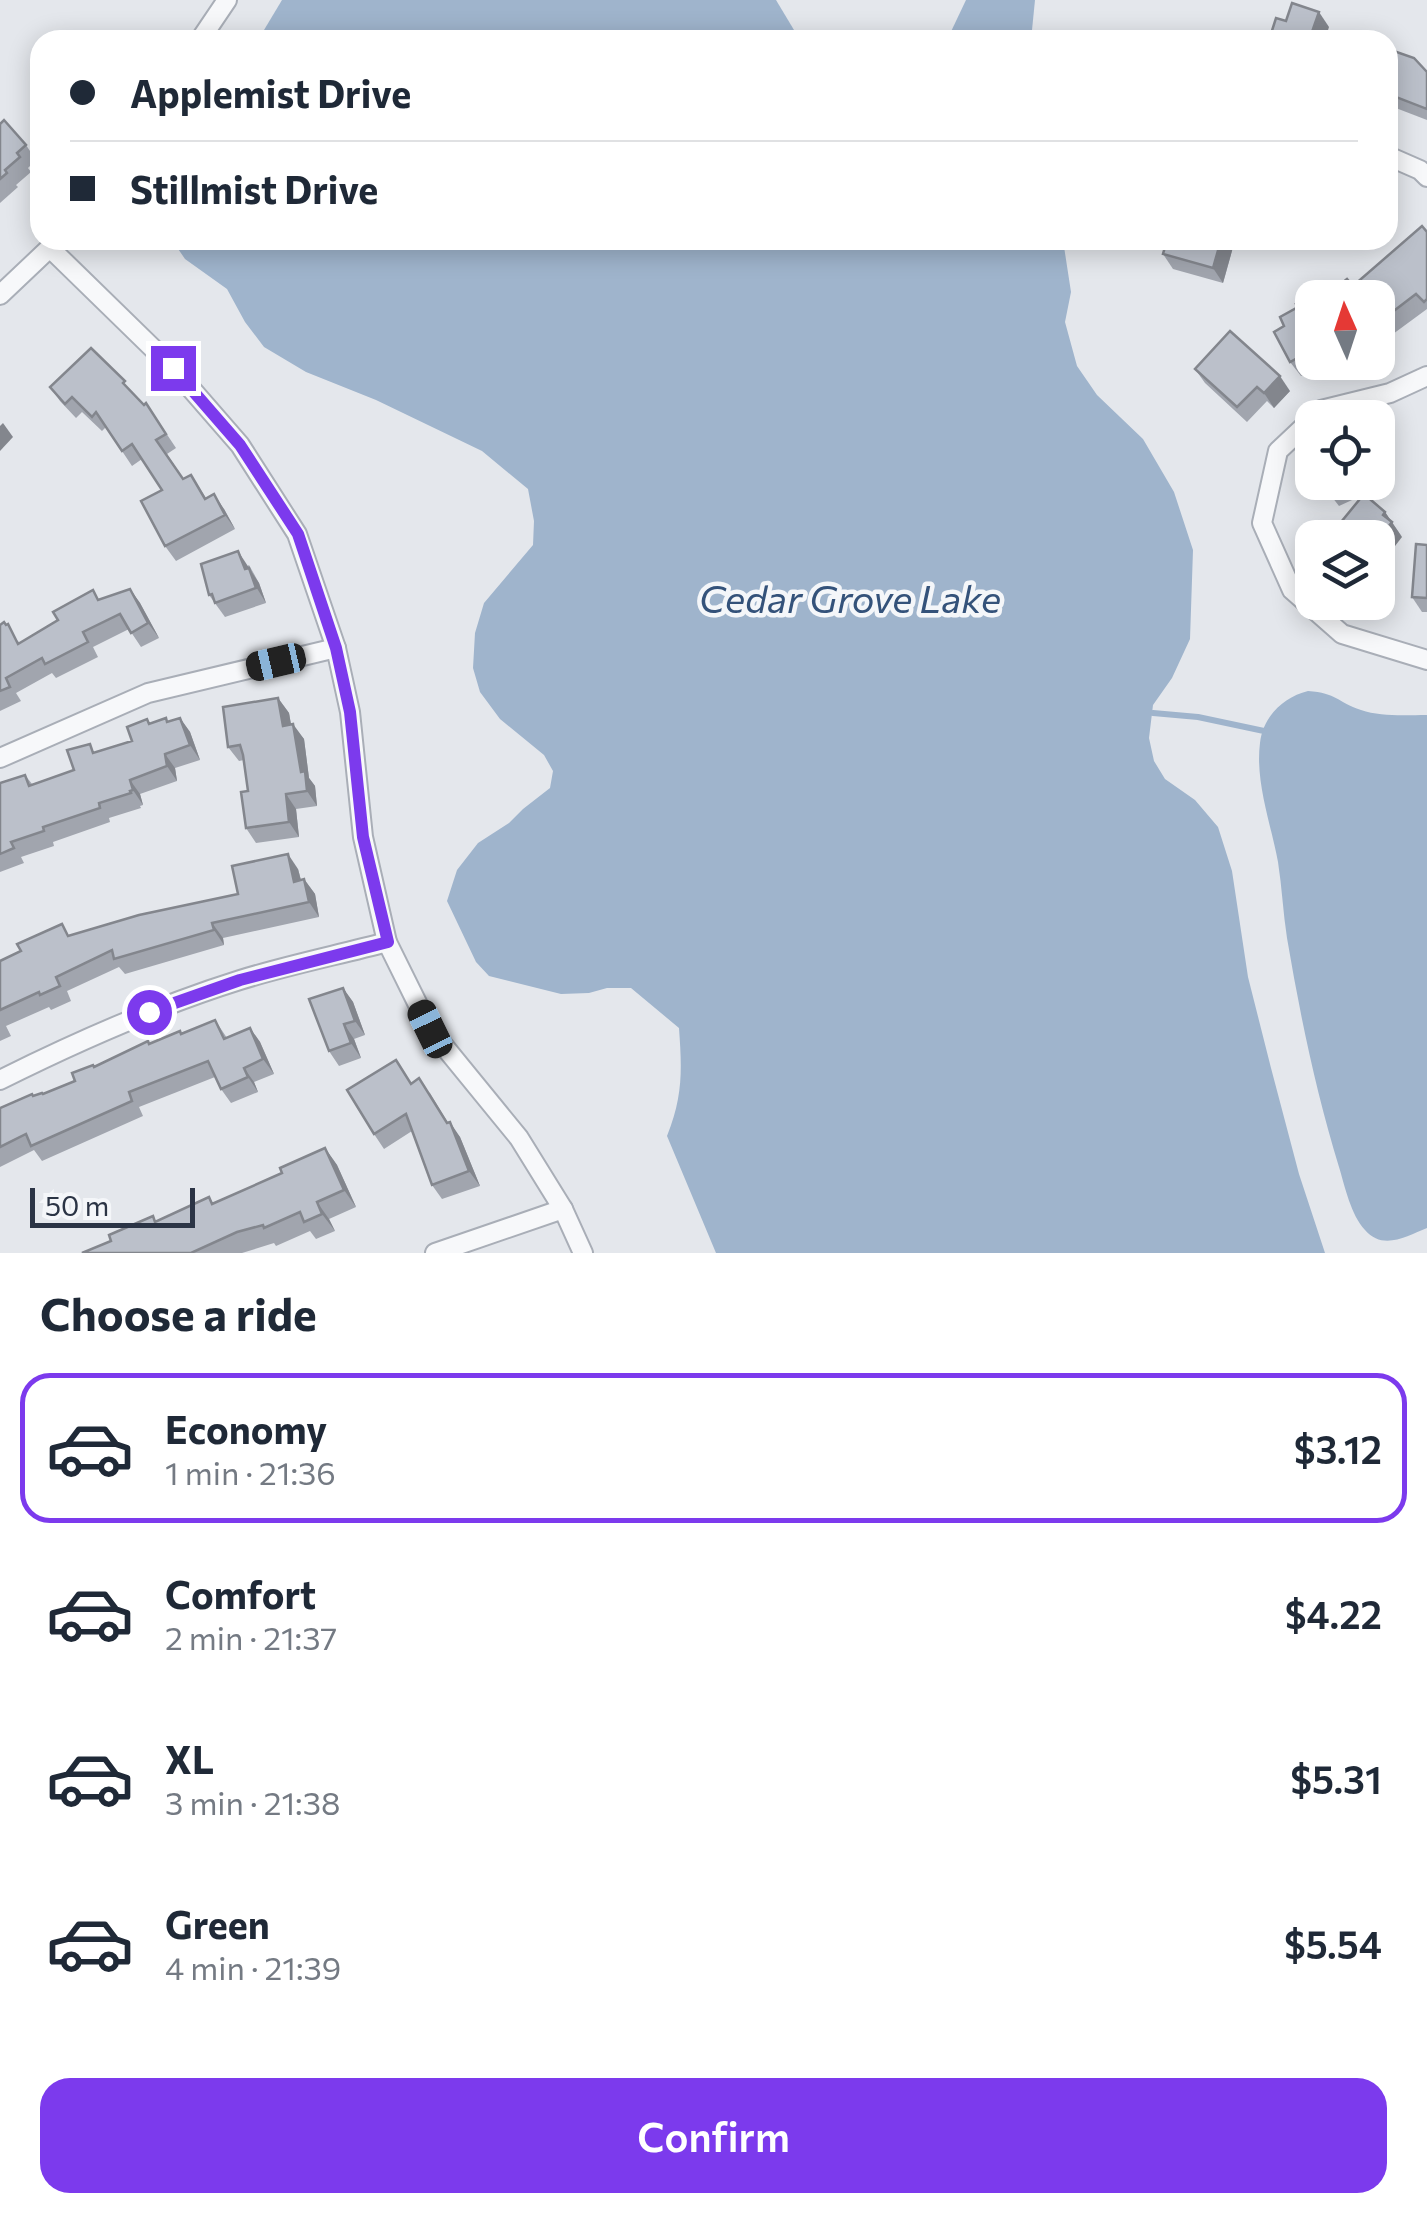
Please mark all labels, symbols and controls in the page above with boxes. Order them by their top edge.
text: Applemist Drive [130,69,411,116]
text: Stillmist Drive [130,165,378,212]
north arrow [1295,280,1395,380]
map controls [1295,280,1395,620]
route end [151,346,196,391]
button: locate [1295,400,1395,500]
button: layers [1295,520,1395,620]
water label: Cedar Grove Lake [699,574,1001,621]
car [243,641,309,683]
route start [127,990,172,1035]
car [403,995,457,1063]
scale bar [30,1183,195,1228]
text: 50 m [45,1188,109,1222]
text: Choose a ride [40,1285,317,1340]
icon: car [45,1403,135,1493]
text: Economy [165,1405,327,1452]
text: $3.12 [1294,1425,1382,1472]
text: 1 min · 21:36 [165,1452,336,1492]
icon: car [45,1568,135,1658]
text: Comfort [165,1570,316,1617]
text: $4.22 [1285,1590,1382,1637]
text: 2 min · 21:37 [165,1617,337,1657]
icon: car [45,1733,135,1823]
text: XL [165,1735,214,1782]
text: $5.31 [1290,1755,1382,1802]
text: 3 min · 21:38 [165,1782,340,1822]
icon: car [45,1898,135,1988]
text: Green [165,1900,270,1947]
text: $5.54 [1284,1920,1382,1967]
text: 4 min · 21:39 [165,1947,341,1987]
button: Confirm [40,2078,1387,2193]

